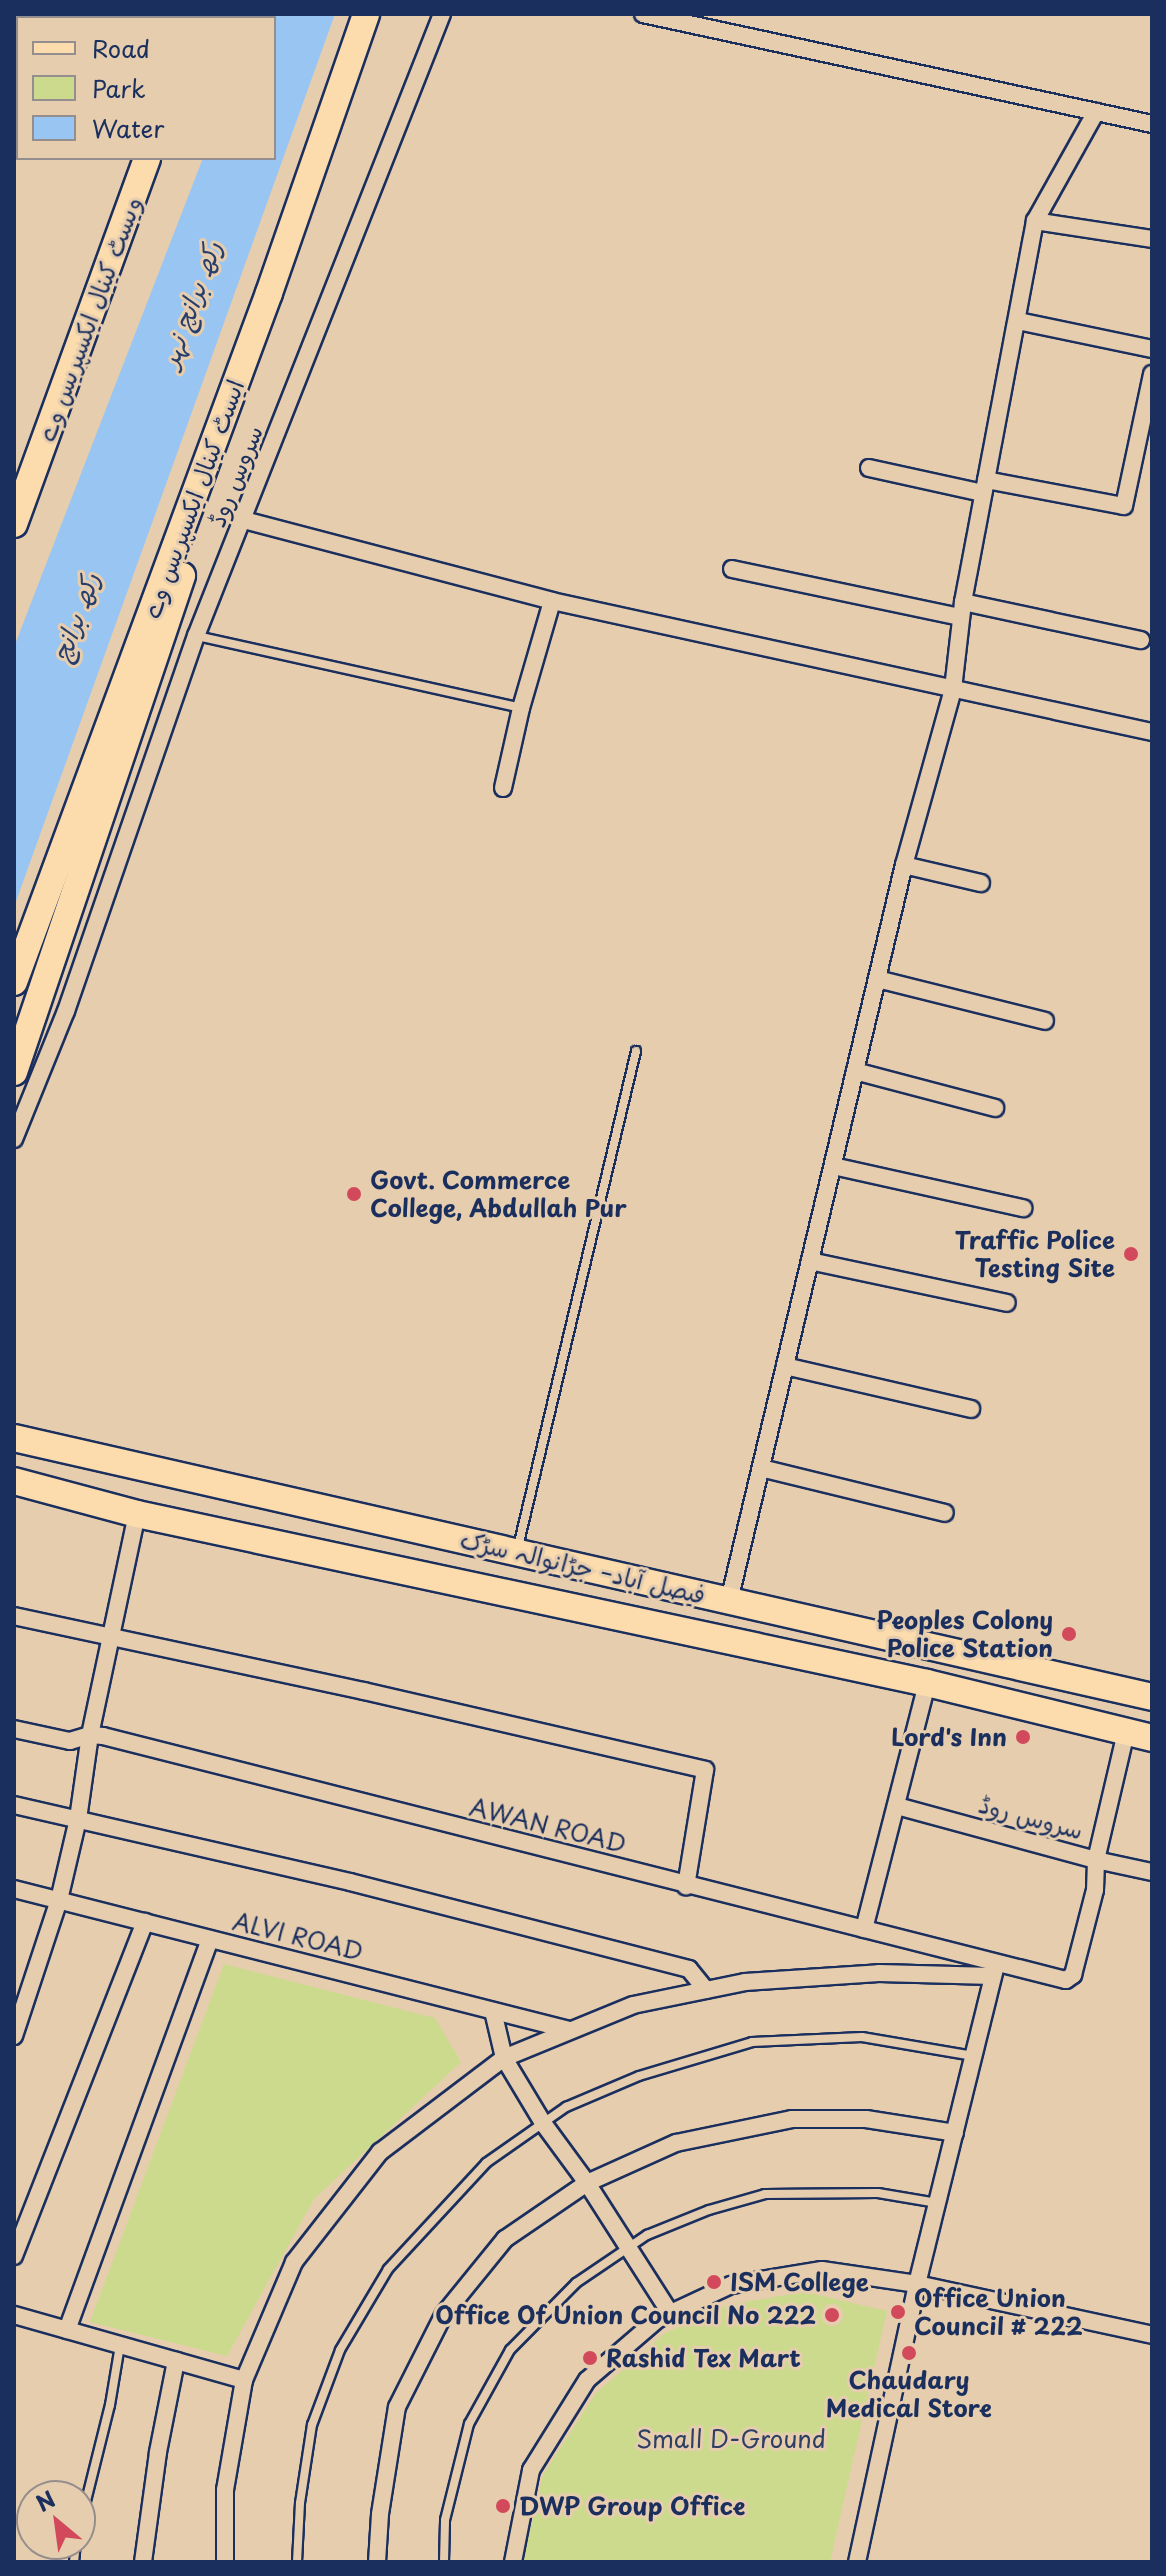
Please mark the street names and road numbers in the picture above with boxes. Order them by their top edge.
street label: ویسٹ کینال ایکسپریس وے [31,193,147,445]
street label: ایسٹ کینال ایکسپریس وے [136,376,250,622]
street label: سروس روڈ [202,421,268,531]
street label: فیصل آباد– جڑانوالہ سڑک [458,1525,708,1609]
street label: سروس روڈ [976,1789,1086,1845]
street label: AWAN ROAD [467,1792,629,1858]
street label: ALVI ROAD [229,1906,367,1966]

